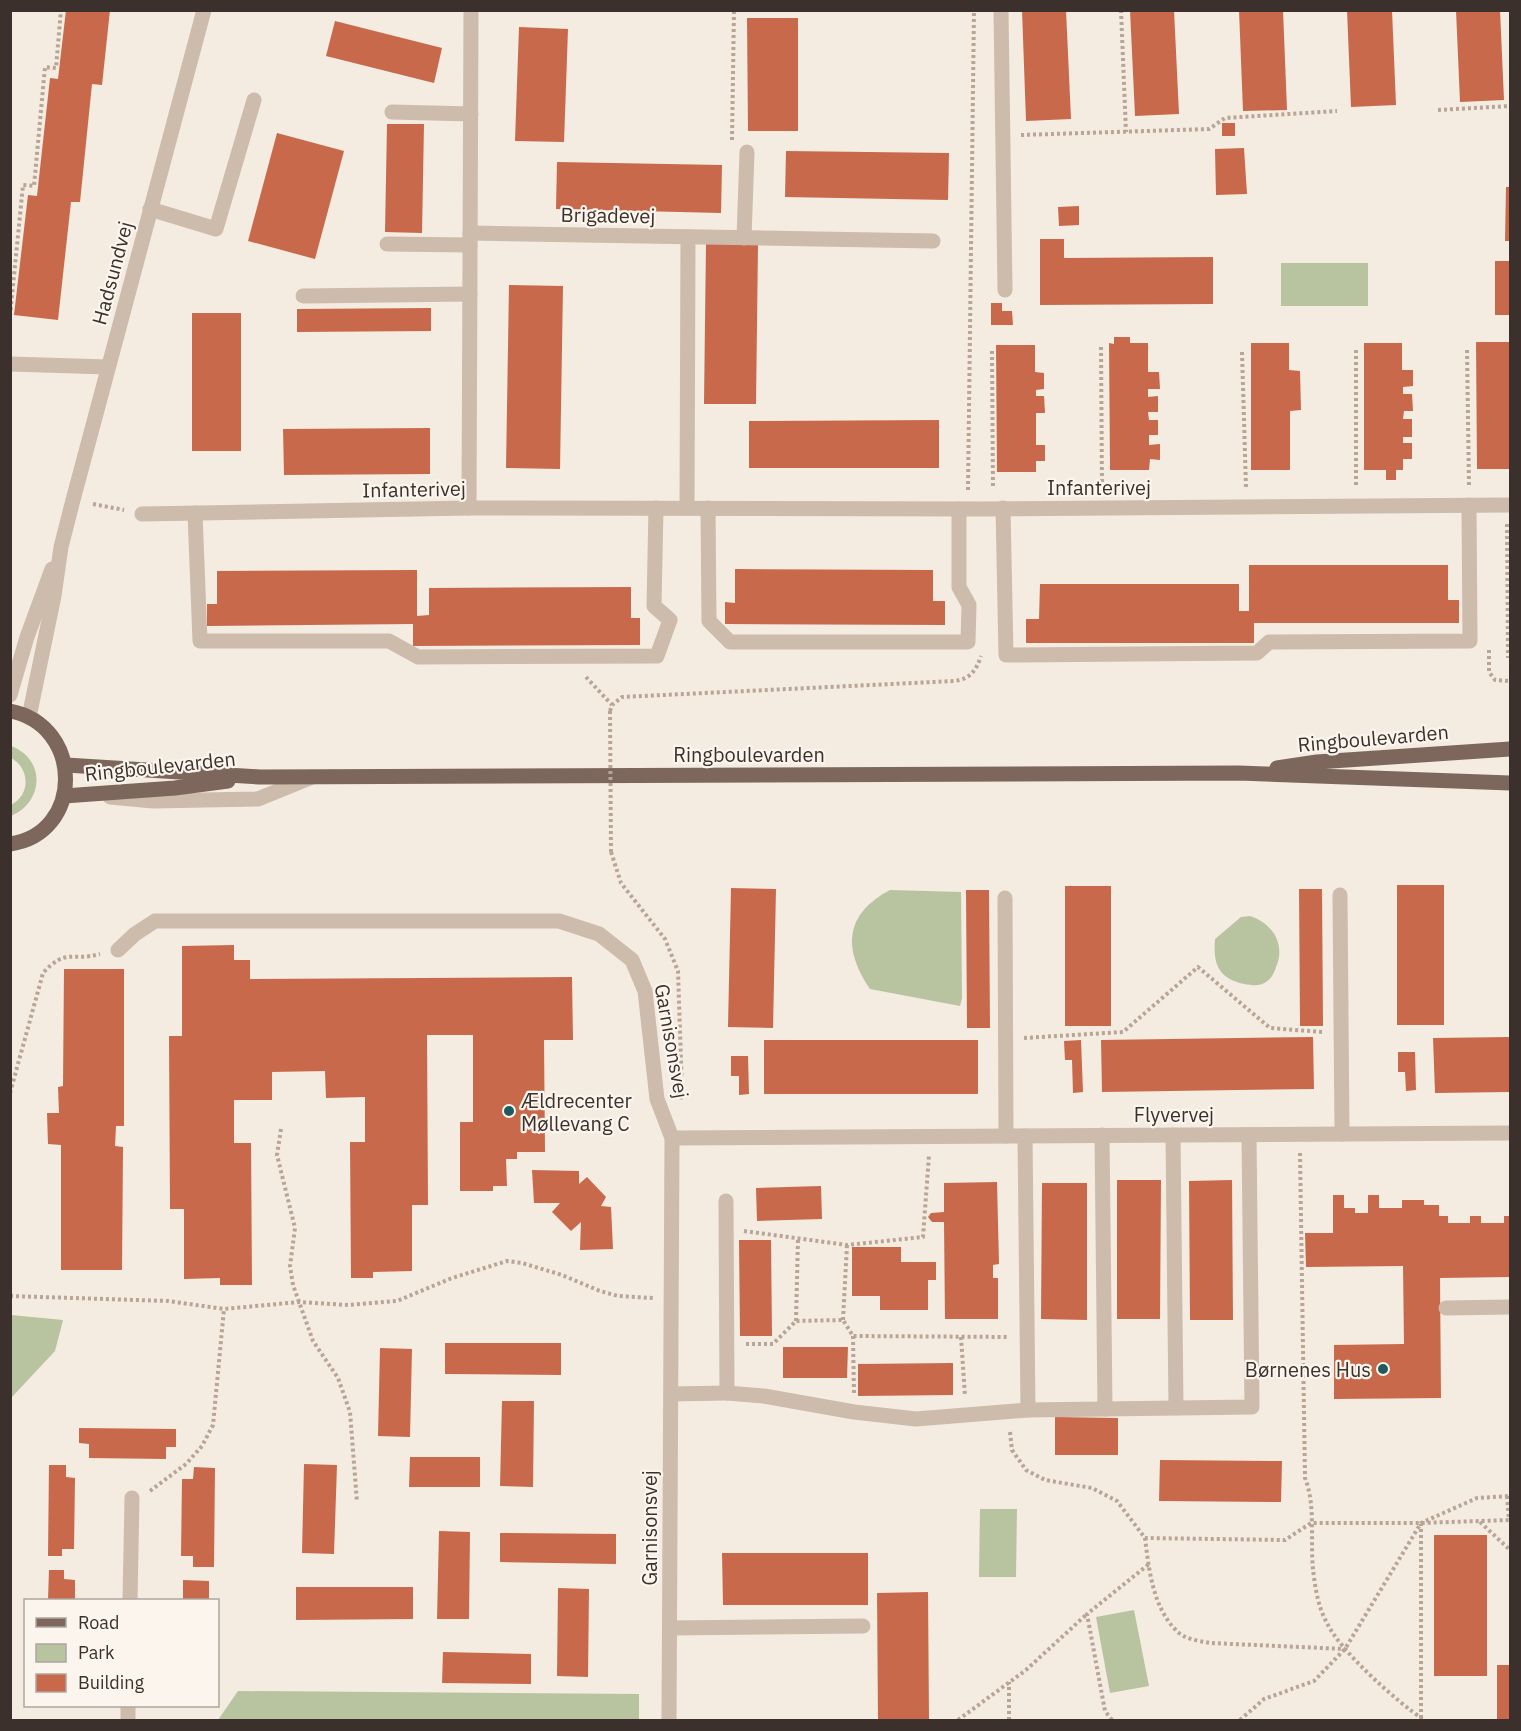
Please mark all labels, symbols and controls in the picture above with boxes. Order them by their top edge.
street label: Brigadevej [560,201,656,229]
street label: Hadsundvej [85,218,139,328]
street label: Infanterivej [1047,474,1151,501]
street label: Infanterivej [362,475,466,503]
street label: Ringboulevarden [1296,718,1450,758]
street label: Ringboulevarden [673,741,825,768]
street label: Ringboulevarden [83,745,237,787]
street label: Garnisonsvej [649,982,695,1100]
place label: Ældrecenter Møllevang C [521,1087,632,1137]
street label: Flyvervej [1134,1101,1214,1128]
marker: Ældrecenter Møllevang C [502,1104,516,1118]
place label: Børnenes Hus [1245,1356,1371,1383]
marker: Børnenes Hus [1376,1362,1390,1376]
street label: Garnisonsvej [636,1470,663,1586]
legend [24,1599,219,1707]
text: Road [78,1611,119,1634]
text: Park [78,1641,115,1664]
text: Building [78,1671,145,1694]

